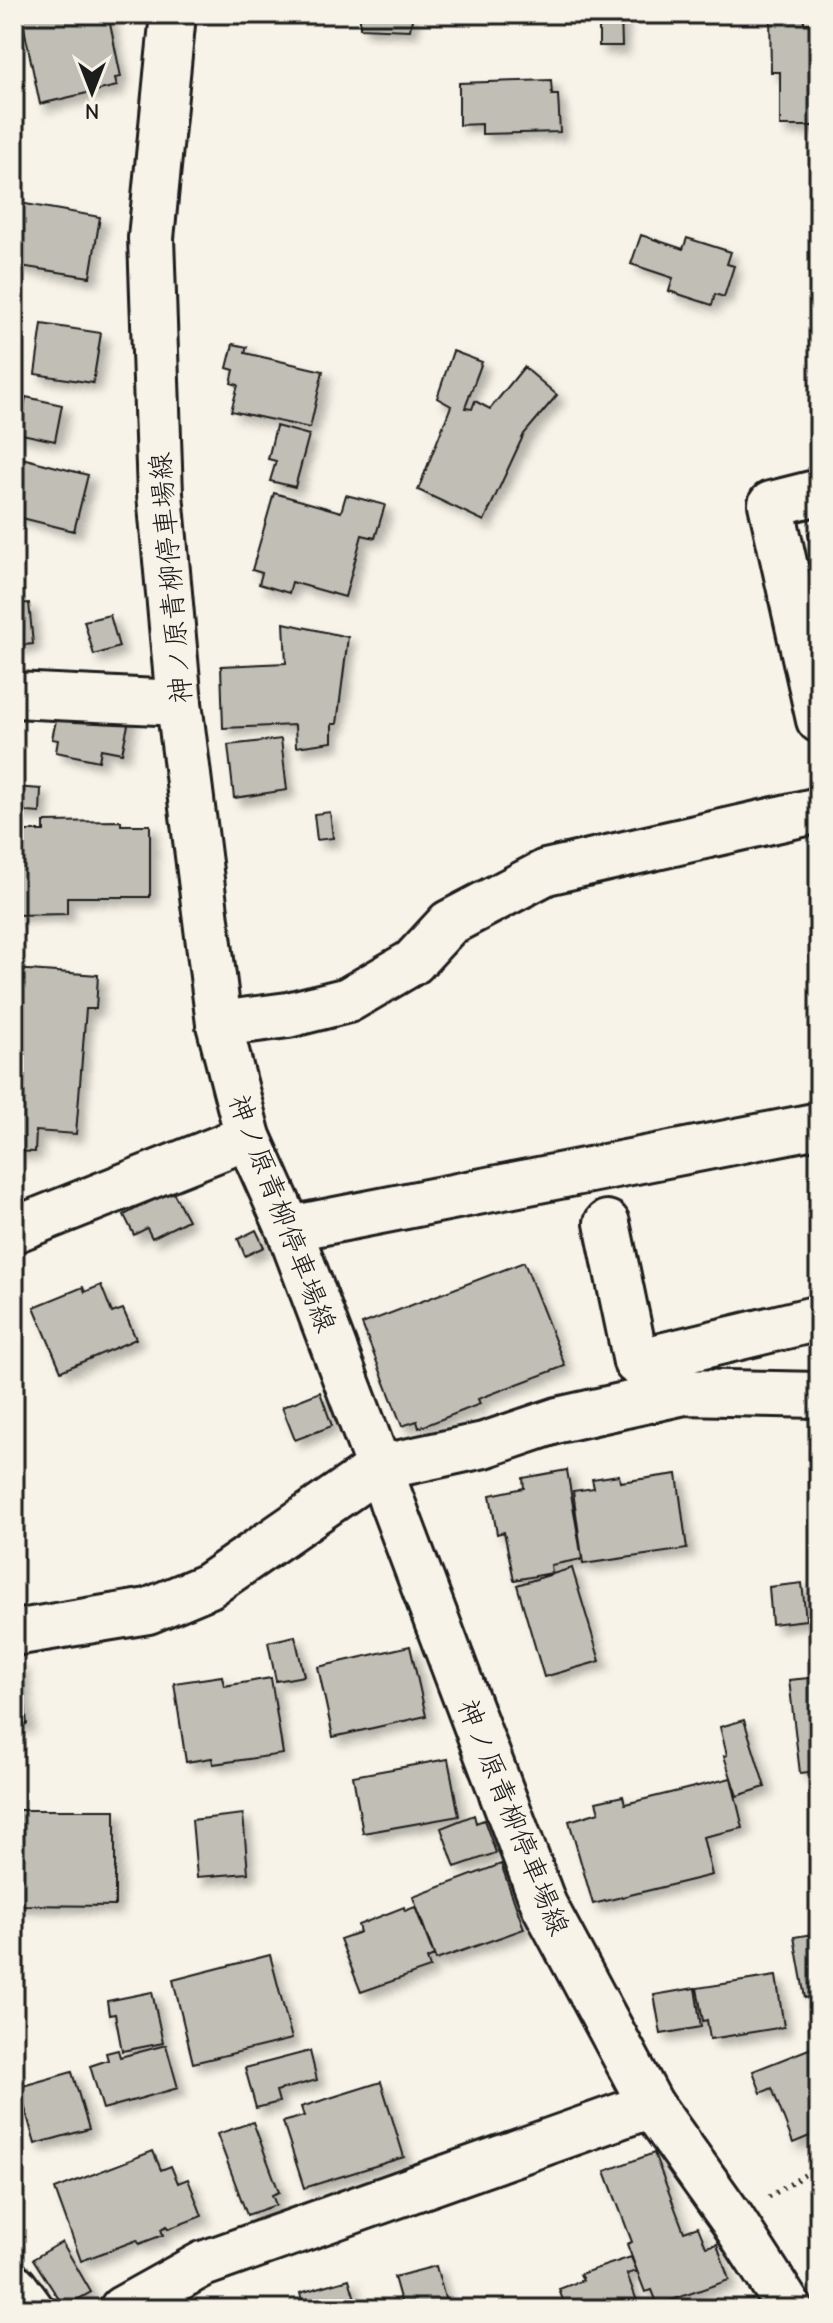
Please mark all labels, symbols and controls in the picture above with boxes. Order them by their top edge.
north arrow [52,52,132,132]
text: N [85,98,99,124]
street label: 神ノ原青柳停車場線 [144,451,198,705]
street label: 神ノ原青柳停車場線 [222,1090,342,1337]
street label: 神ノ原青柳停車場線 [451,1695,575,1940]

